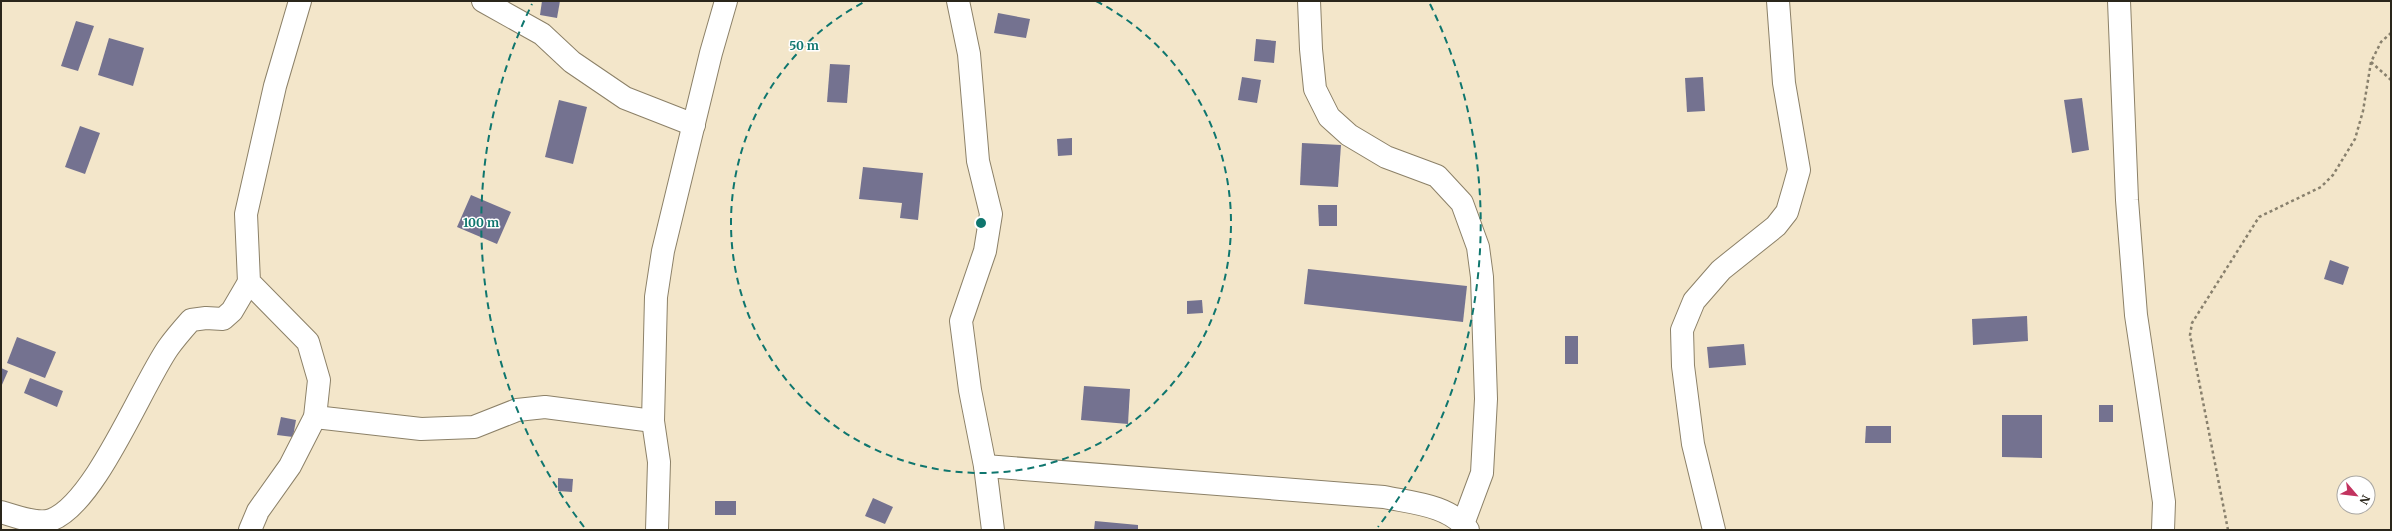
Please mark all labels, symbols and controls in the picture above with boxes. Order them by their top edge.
text: 50 m [789,38,819,53]
text: 100 m [463,215,499,230]
centre of rings [974,216,988,230]
north arrow [2336,475,2376,515]
text: N [2356,493,2373,507]

